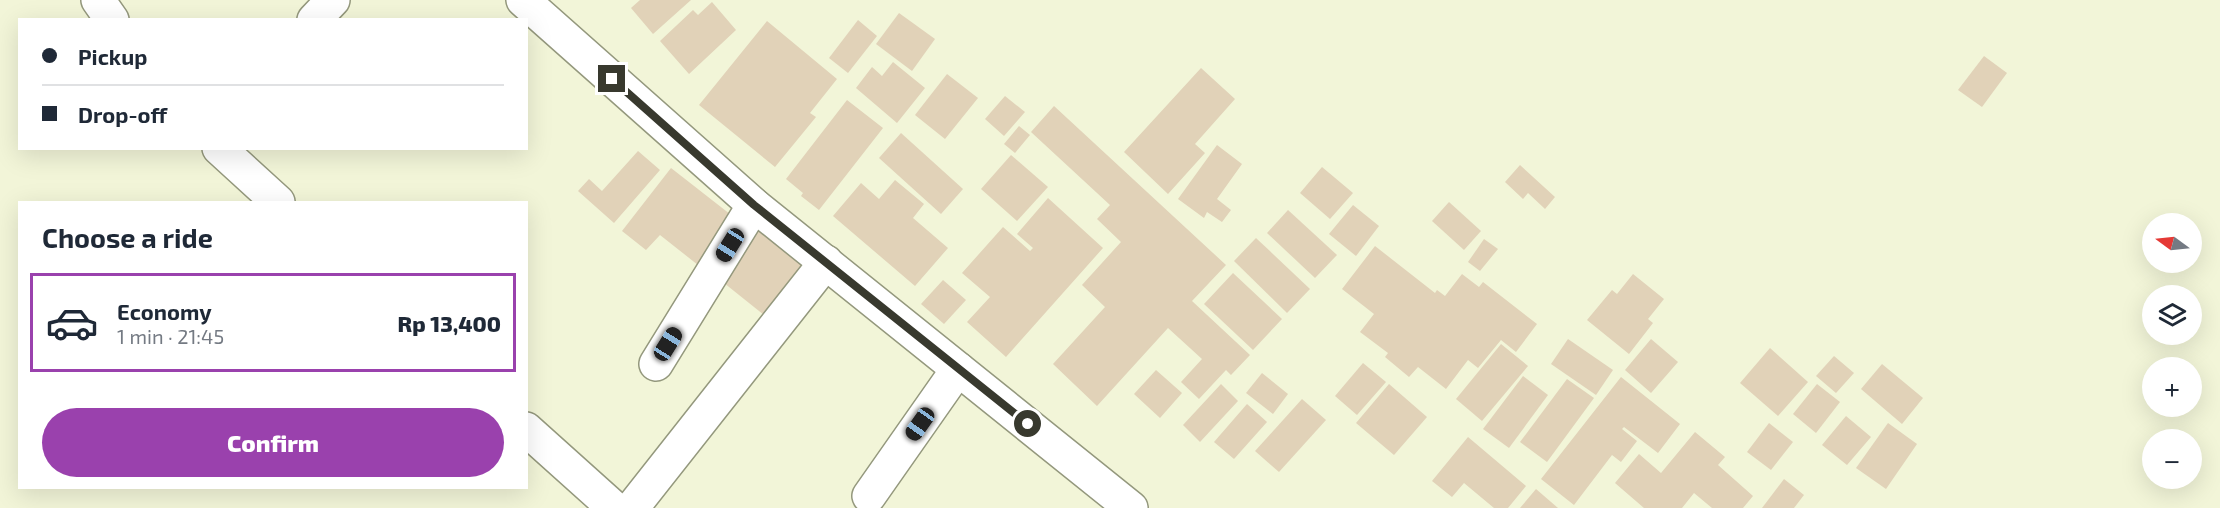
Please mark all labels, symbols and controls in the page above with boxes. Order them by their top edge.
text: Pickup [78,43,147,69]
route end [598,65,625,92]
text: Drop-off [78,101,167,127]
north arrow [2142,213,2202,273]
map controls [2142,213,2202,489]
text: Choose a ride [42,221,213,253]
car [713,225,747,265]
button: layers [2142,285,2202,345]
icon: car [45,296,99,350]
text: Economy [117,298,212,324]
text: Rp 13,400 [398,310,501,336]
text: 1 min · 21:45 [117,324,224,348]
car [651,324,685,364]
button: + [2142,357,2202,417]
car [902,404,938,444]
button: Confirm [42,408,504,477]
route start [1014,410,1041,437]
button: − [2142,429,2202,489]

